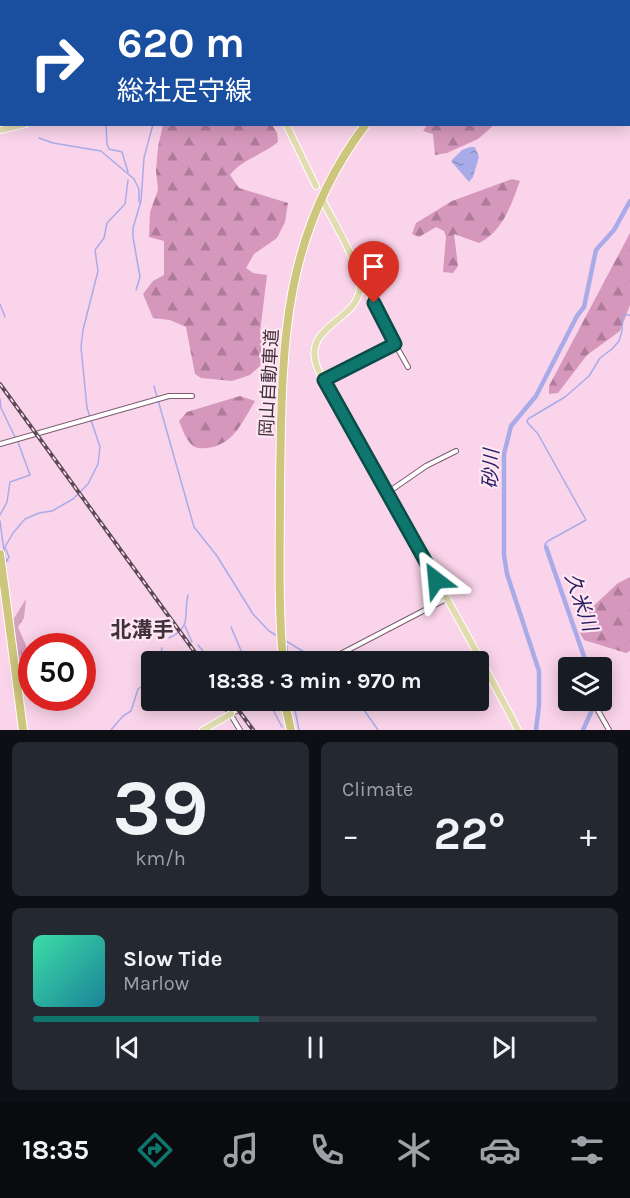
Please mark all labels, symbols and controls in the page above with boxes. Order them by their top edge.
text: 620 m [117,18,245,68]
icon: right [18,24,96,102]
text: 総社足守線 [117,75,252,107]
pin [348,241,399,303]
icon: arrive [357,250,390,283]
street label: 岡山自動車道 [255,328,283,438]
water label: 砂川 [479,447,503,489]
position arrow [404,548,468,612]
water label: 久米川 [560,570,602,636]
district label: 北溝手 [111,618,174,642]
speed limit sign: 50 [18,633,96,711]
map controls [558,657,612,711]
button: layers [558,657,612,711]
text: 18:38 · 3 min · 970 m [208,668,422,694]
text: 39 [112,762,209,854]
text: Climate [342,778,413,801]
text: 22° [434,808,505,860]
text: − [342,816,359,854]
text: + [580,816,597,854]
text: km/h [135,847,186,870]
text: Slow Tide [123,946,223,972]
text: Marlow [123,972,189,995]
icon: previous [111,1031,144,1064]
icon: pause [299,1031,332,1064]
icon: next [487,1031,520,1064]
icon: directions [134,1129,176,1171]
icon: music [220,1129,262,1171]
icon: phone [306,1129,348,1171]
icon: climate [393,1129,435,1171]
icon: car [479,1129,521,1171]
icon: filters [566,1129,608,1171]
text: 18:35 [22,1134,89,1166]

